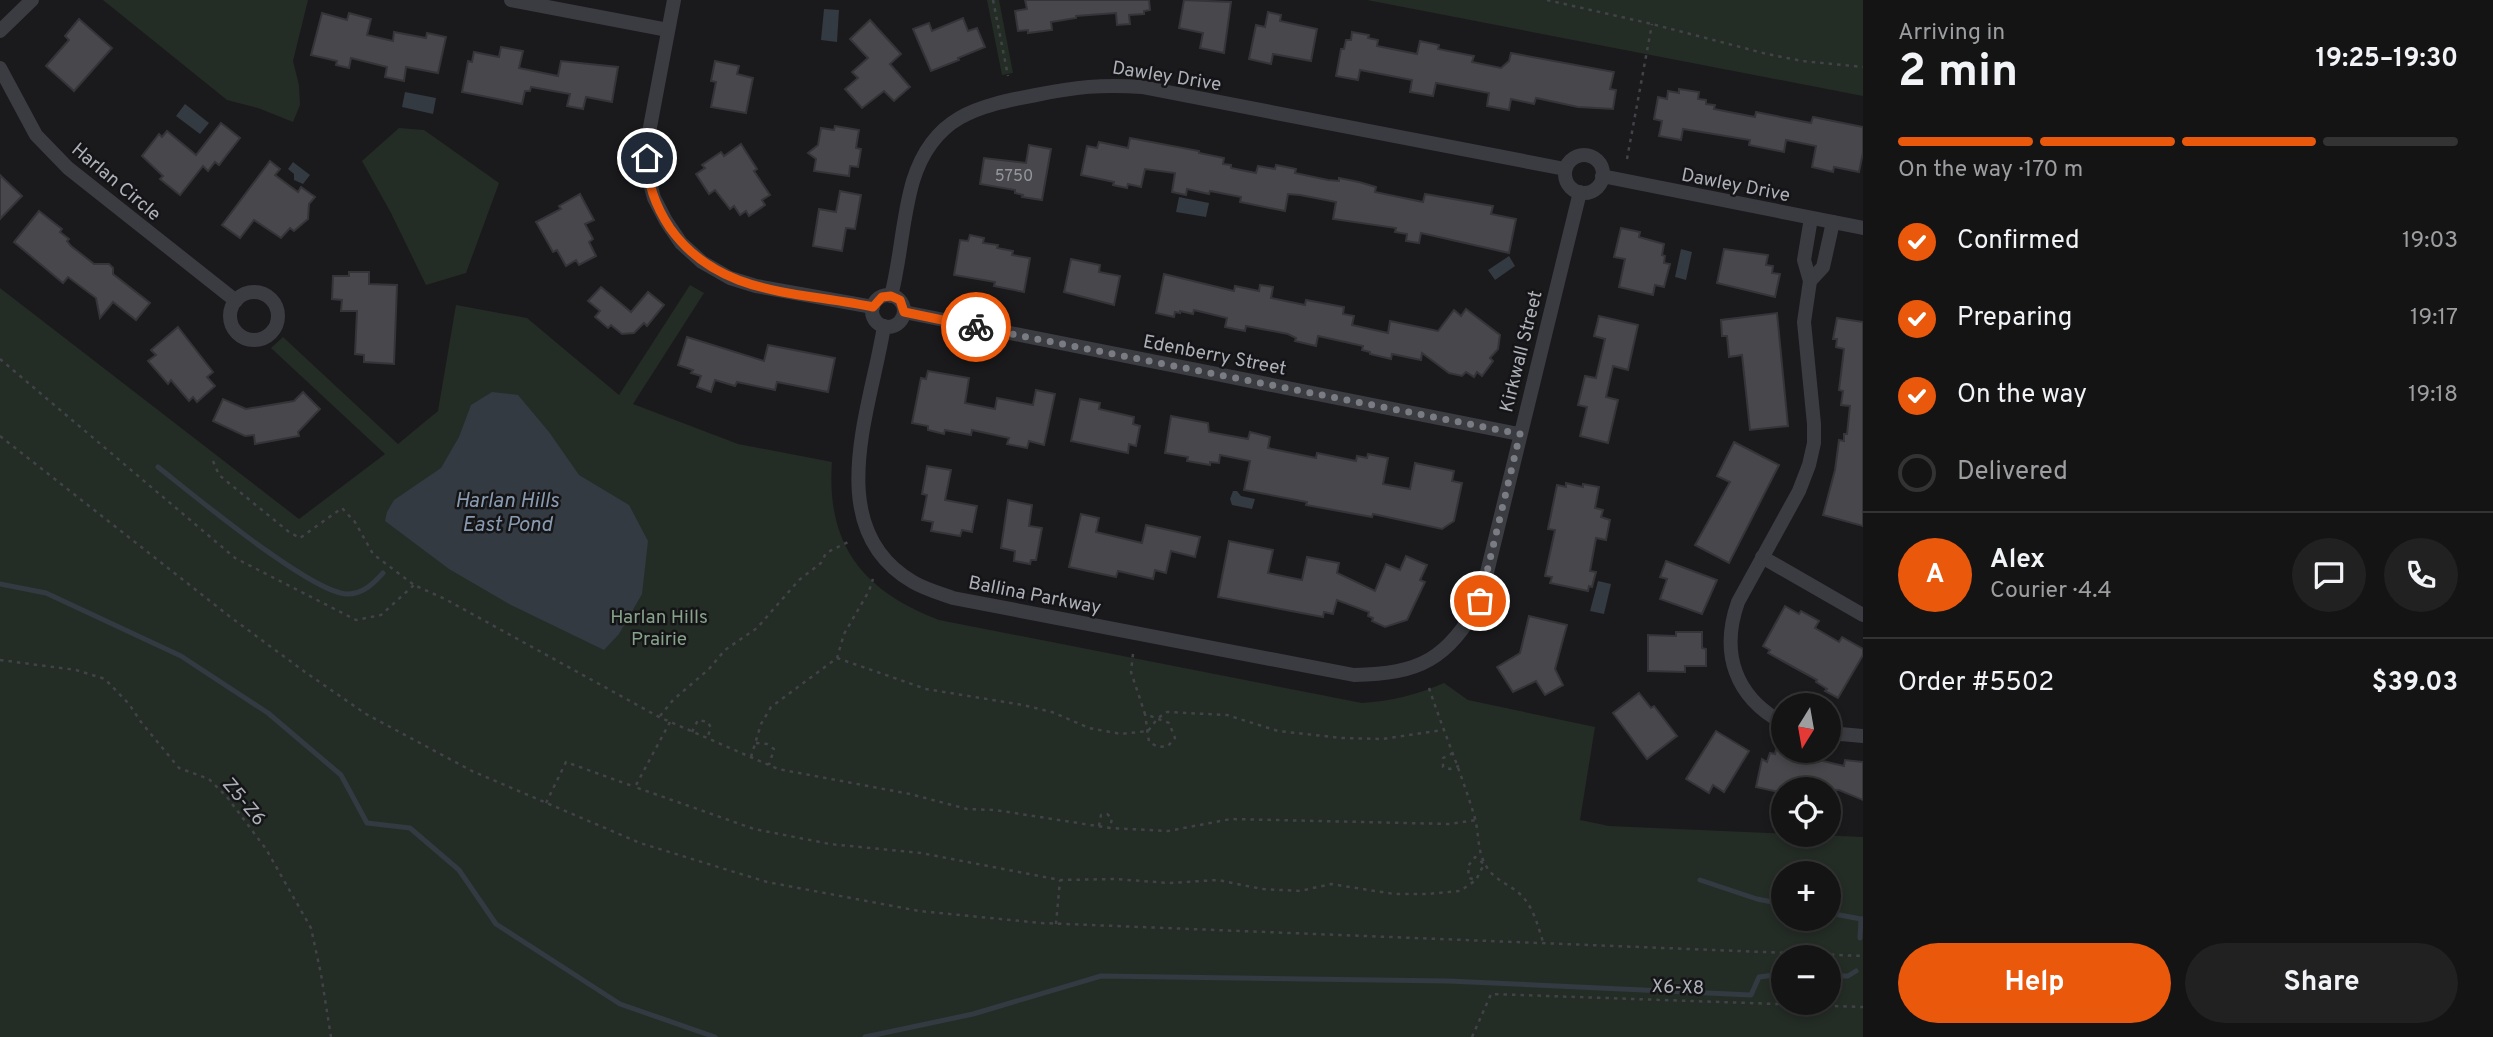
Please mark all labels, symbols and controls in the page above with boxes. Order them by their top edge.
text: Arriving in [1898,19,2005,48]
text: 19:25–19:30 [2316,43,2458,76]
text: 2 min [1898,44,2018,103]
street label: Dawley Drive [1110,56,1223,97]
pin [617,128,677,188]
street label: Harlan Circle [66,138,165,227]
icon: home [628,139,666,177]
text: On the way · 170 m [1898,156,2083,185]
street label: Dawley Drive [1679,164,1792,208]
house number: 5750 [995,167,1033,187]
icon: check [1898,223,1936,261]
text: Confirmed [1957,225,2080,258]
text: 19:03 [2402,227,2458,256]
street label: Kirkwall Street [1495,288,1549,415]
courier [941,292,1011,362]
icon: check [1898,300,1936,338]
text: Preparing [1957,302,2072,335]
text: 19:17 [2410,304,2458,333]
icon: bike [957,308,995,346]
street label: Edenberry Street [1141,330,1288,382]
icon: check [1898,377,1936,415]
text: On the way [1957,379,2087,412]
text: 19:18 [2408,381,2458,410]
text: Delivered [1957,456,2068,489]
water label: Harlan Hills East Pond [455,488,560,539]
button: chat [2292,538,2366,612]
button: phone [2384,538,2458,612]
text: Alex [1990,544,2045,577]
text: A [1926,559,1944,592]
street label: Ballina Parkway [966,571,1103,621]
pin [1450,571,1510,631]
text: Courier · 4.4 [1990,577,2112,606]
icon: bag [1461,582,1499,620]
park label: Harlan Hills Prairie [610,606,708,652]
text: Order #5502 [1898,667,2054,700]
text: $39.03 [2372,667,2458,700]
north arrow [1771,693,1841,763]
map controls [1771,693,1841,1015]
street label: Z5-Z6 [216,773,270,831]
button: locate [1771,777,1841,847]
button: + [1771,861,1841,931]
button: Help [1898,943,2171,1023]
button: Share [2185,943,2458,1023]
button: − [1771,945,1841,1015]
street label: X6-X8 [1651,975,1705,1001]

